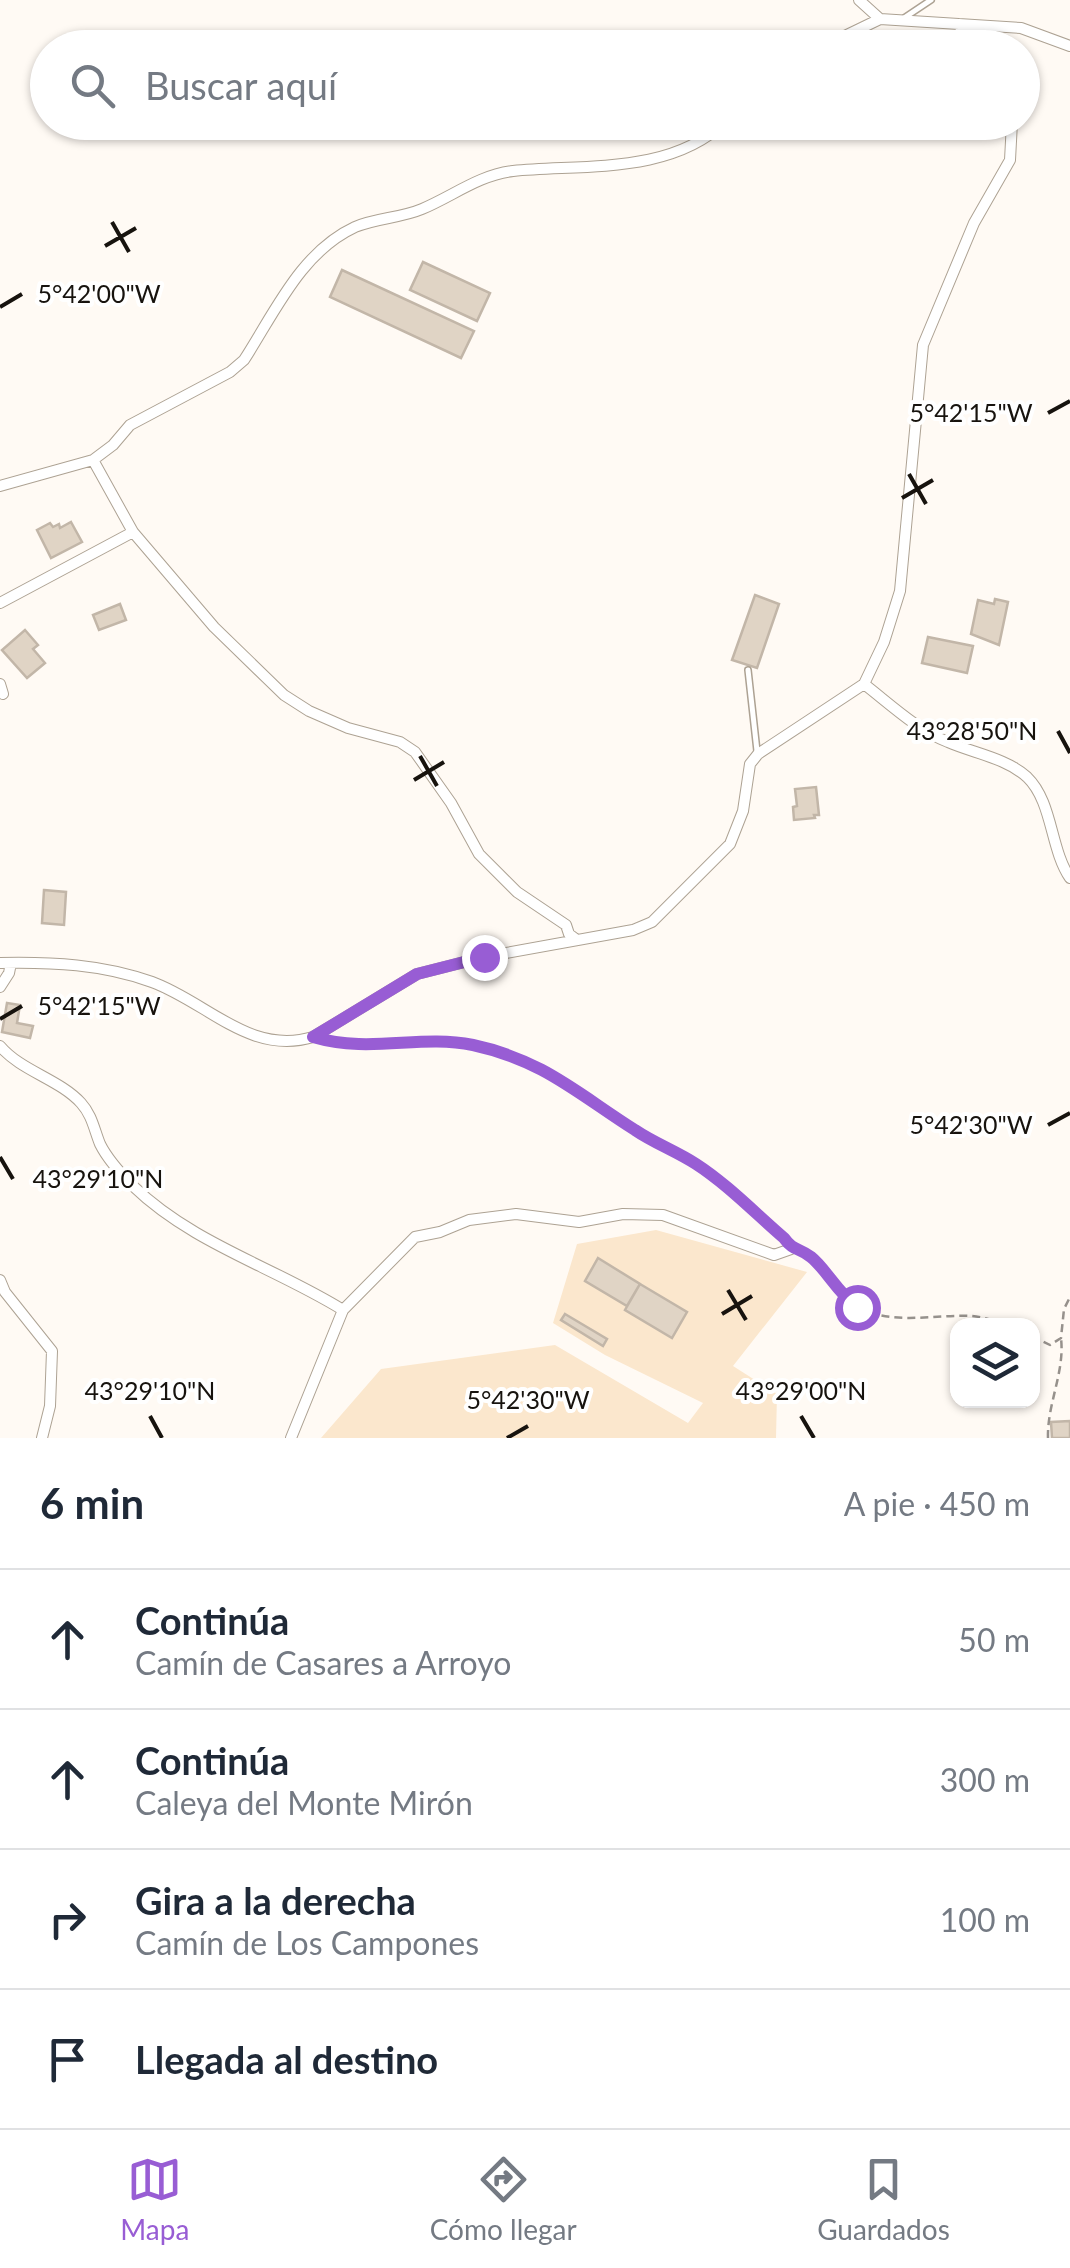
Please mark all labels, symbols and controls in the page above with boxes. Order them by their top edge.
search box [30,30,1040,140]
icon: search [65,58,120,113]
text: Buscar aquí [145,62,337,108]
text: 5°42'00"W [37,278,161,308]
text: 5°42'15"W [909,397,1033,427]
text: 43°28'50"N [907,715,1037,745]
route end [462,935,508,981]
text: 5°42'15"W [37,990,161,1020]
text: 5°42'30"W [909,1109,1033,1139]
text: 43°29'10"N [33,1163,163,1193]
route start [835,1285,881,1331]
map controls [950,1318,1040,1408]
button: layers [950,1318,1040,1408]
text: 43°29'10"N [85,1375,215,1405]
text: 43°29'00"N [736,1375,866,1405]
text: 5°42'30"W [466,1384,590,1414]
text: 6 min [40,1478,144,1528]
text: A pie · 450 m [844,1484,1030,1523]
text: Continúa [135,1597,289,1643]
icon: ahead [40,1612,95,1667]
text: 50 m [958,1620,1030,1659]
text: Camín de Casares a Arroyo [135,1643,511,1682]
text: Continúa [135,1737,289,1783]
icon: ahead [40,1752,95,1807]
text: 300 m [940,1760,1030,1799]
text: Caleya del Monte Mirón [135,1783,473,1822]
text: Gira a la derecha [135,1877,416,1923]
icon: right [40,1892,95,1947]
text: 100 m [940,1900,1030,1939]
text: Camín de Los Campones [135,1923,479,1962]
icon: arrive [40,2032,95,2087]
text: Llegada al destino [135,2036,438,2082]
tab: Mapa [120,2152,189,2246]
tab: Cómo llegar [430,2152,577,2246]
tab: Guardados [817,2152,950,2246]

